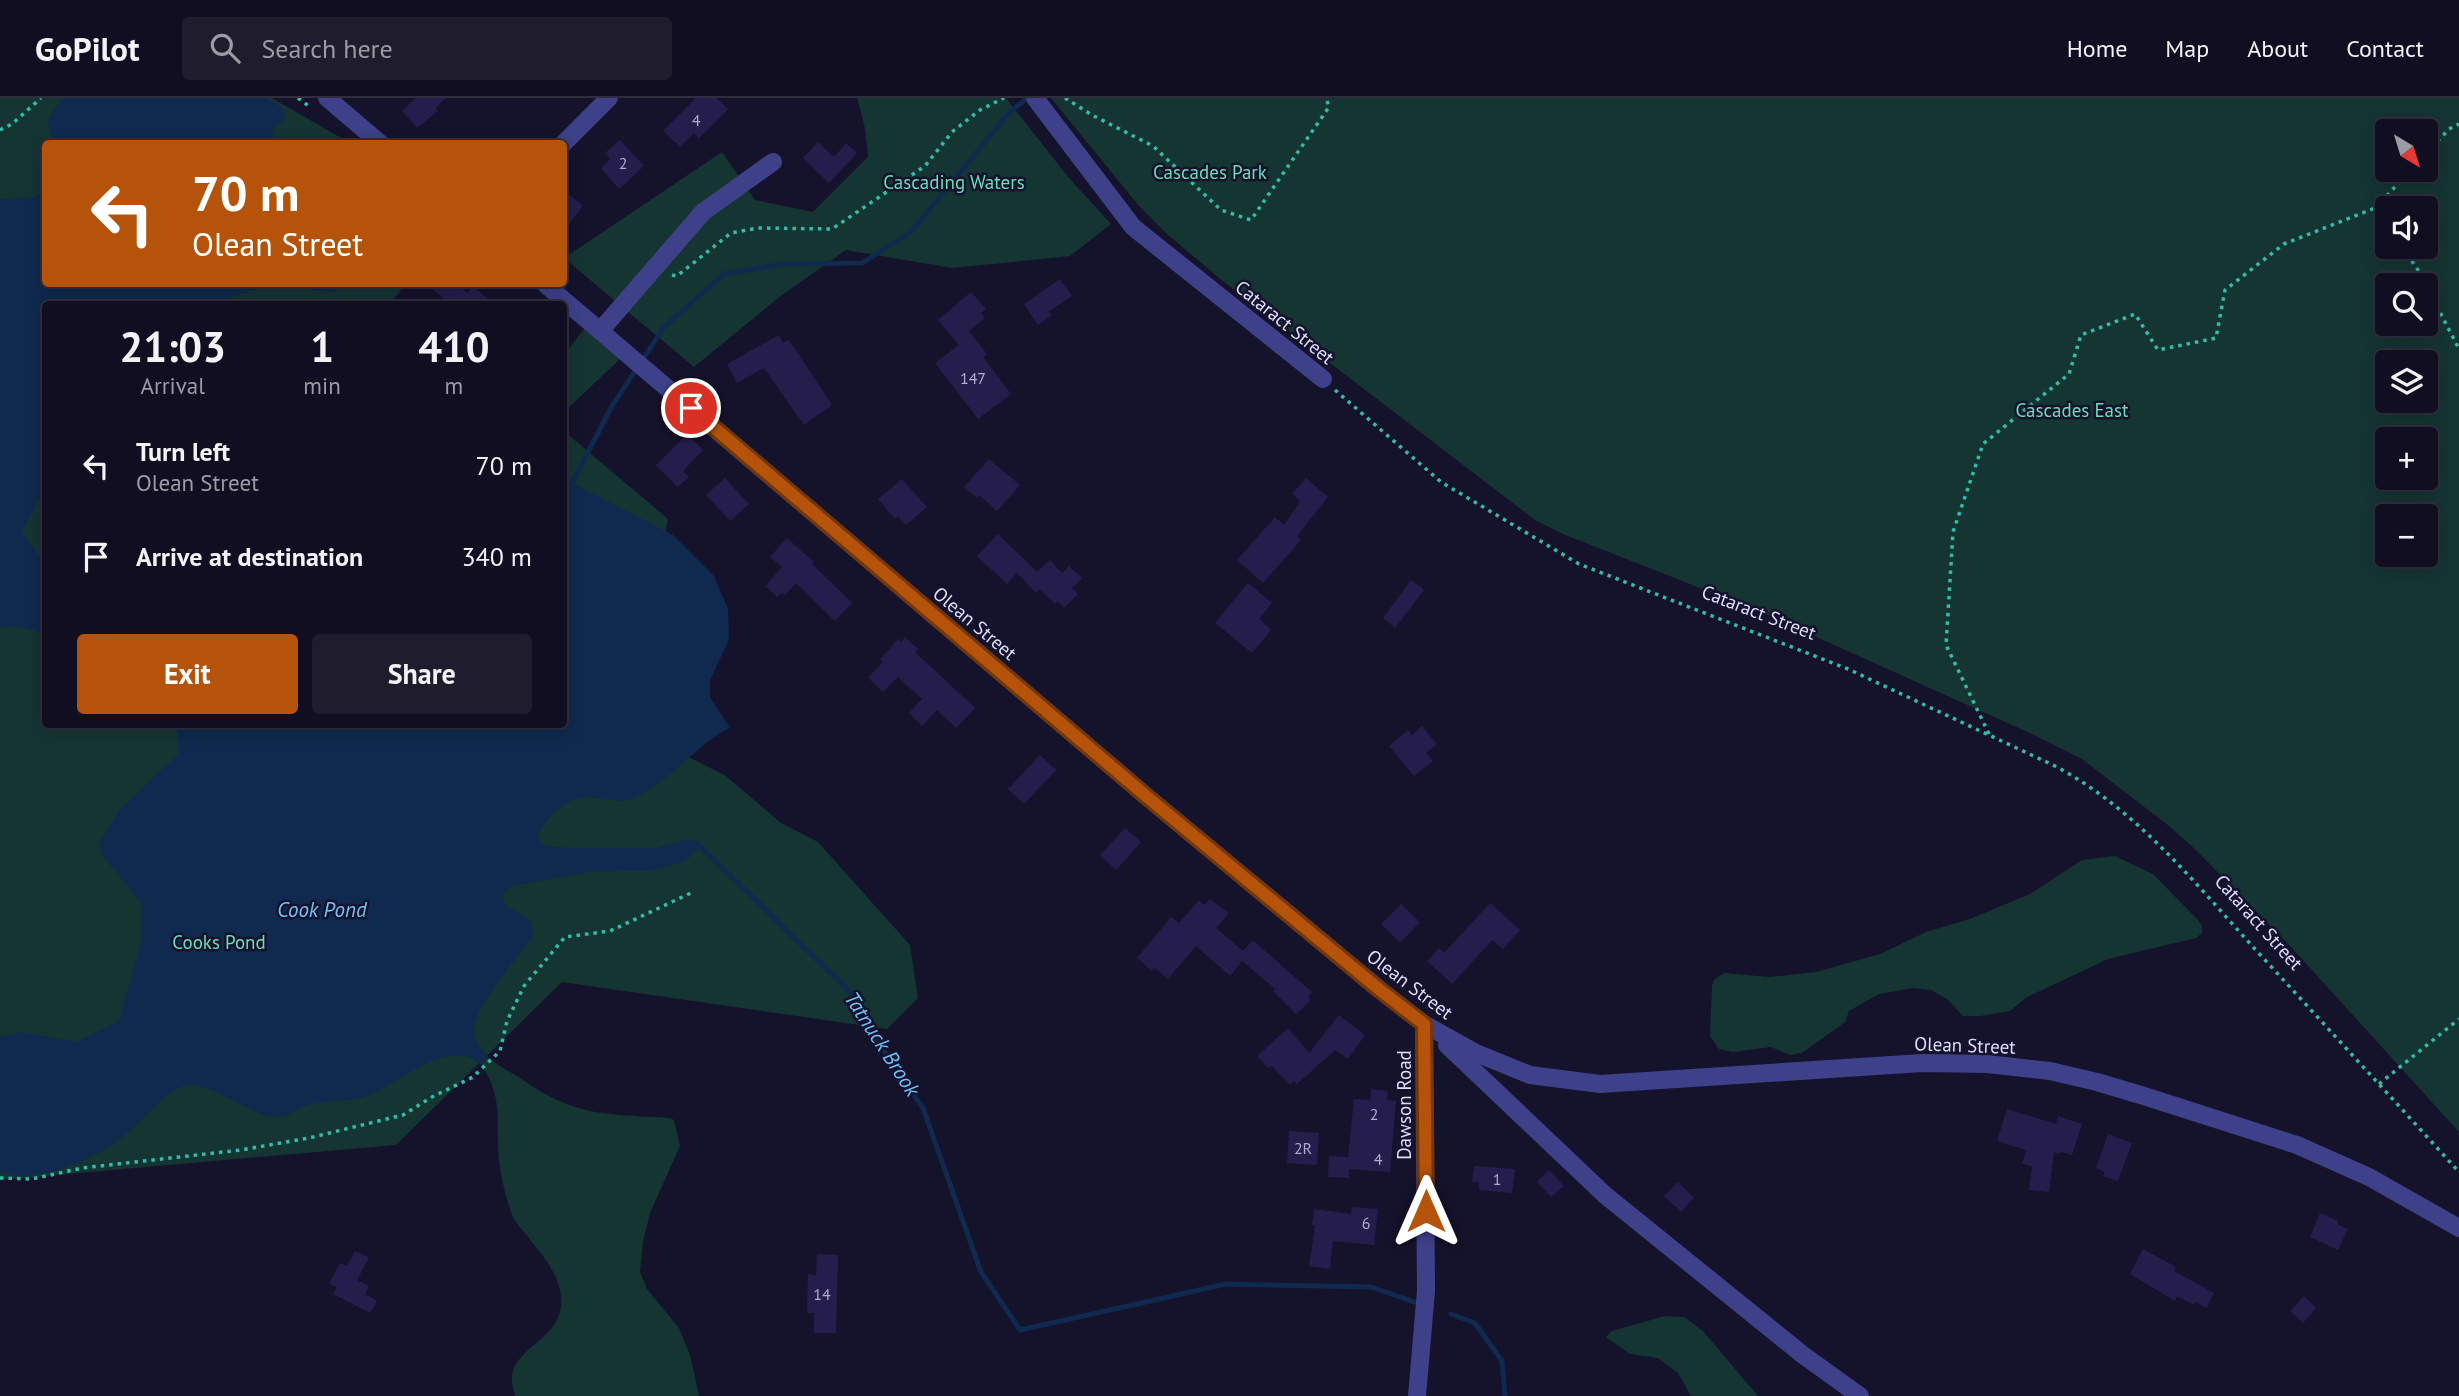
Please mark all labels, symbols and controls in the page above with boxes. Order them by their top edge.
search box [182,17,672,80]
text: GoPilot [35,27,140,70]
icon: search [206,29,244,67]
text: Search here [262,32,393,65]
text: Home [2067,33,2127,64]
text: Map [2165,33,2209,64]
text: About [2247,33,2308,64]
text: Contact [2346,33,2424,64]
house number: 4 [692,110,701,130]
north arrow [2375,119,2438,182]
map controls [2375,119,2438,567]
house number: 2 [619,153,627,173]
park label: Cascades Park [1153,160,1267,184]
text: 70 m [192,161,299,225]
icon: left [77,168,168,259]
park label: Cascading Waters [883,170,1025,194]
button: sound [2375,196,2438,259]
text: Olean Street [192,223,363,265]
button: search [2375,273,2438,336]
street label: Cataract Street [1231,275,1340,370]
text: 21:03 [119,319,226,374]
text: 1 [310,319,334,374]
text: 410 [418,319,490,374]
button: layers [2375,350,2438,413]
house number: 147 [960,368,986,388]
text: Arrival [140,371,205,400]
text: min [303,371,341,400]
text: m [445,371,463,400]
pin [661,378,721,438]
icon: arrive [672,389,710,427]
park label: Cascades East [2016,398,2129,422]
button: + [2375,427,2438,490]
text: Turn left [136,435,230,468]
icon: left [77,447,115,485]
text: 70 m [476,449,532,482]
text: Olean Street [136,468,259,497]
button: − [2375,504,2438,567]
icon: arrive [77,538,115,576]
text: Arrive at destination [136,540,363,573]
text: 340 m [461,540,532,573]
street label: Cataract Street [1699,579,1820,645]
street label: Olean Street [928,581,1022,665]
button: Exit [77,634,298,714]
button: Share [312,634,532,714]
street label: Cataract Street [2210,869,2309,975]
water label: Cook Pond [277,896,368,923]
park label: Cooks Pond [172,930,266,954]
street label: Olean Street [1362,944,1458,1024]
water label: Tatnuck Brook [839,986,927,1103]
street label: Olean Street [1914,1031,2017,1059]
street label: Dawson Road [1392,1050,1416,1160]
house number: 2 [1370,1104,1378,1124]
house number: 2R [1294,1138,1312,1158]
house number: 4 [1374,1149,1383,1169]
house number: 1 [1493,1169,1501,1189]
position arrow [1389,1174,1463,1248]
house number: 6 [1362,1213,1370,1233]
house number: 14 [813,1284,831,1304]

